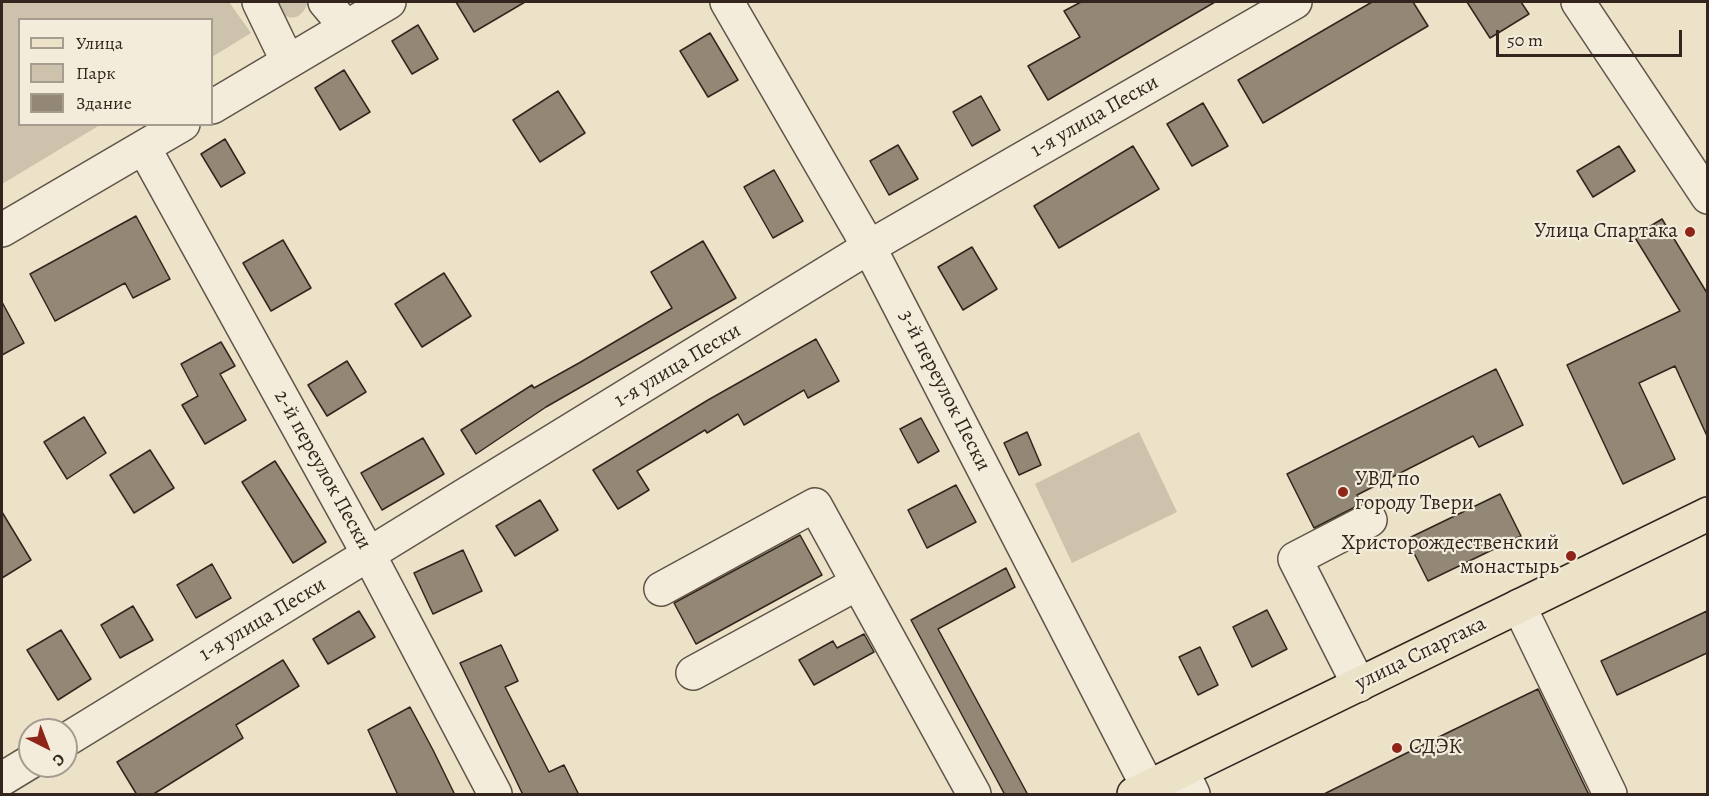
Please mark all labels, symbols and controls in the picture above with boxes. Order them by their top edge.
legend [18,18,213,126]
scale bar [1499,18,1685,56]
text: 50 m [1507,28,1543,52]
text: Улица [76,31,123,55]
text: Парк [76,61,116,85]
street label: 1-я улица Пески [1027,70,1163,164]
text: Здание [76,91,132,115]
place label: Улица Спартака [1534,219,1678,245]
marker: Улица Спартака [1683,225,1697,239]
street label: 3-й переулок Пески [893,306,995,476]
street label: 1-я улица Пески [610,318,746,414]
street label: 2-й переулок Пески [268,386,376,554]
place label: УВД по городу Твери [1355,467,1474,517]
marker: УВД по городу Твери [1336,485,1350,499]
place label: Христорождественский монастырь [1342,531,1559,581]
marker: Христорождественский монастырь [1564,549,1578,563]
street label: 1-я улица Пески [195,572,331,668]
street label: улица Спартака [1352,611,1490,697]
north arrow [18,718,78,778]
place label: СДЭК [1409,735,1462,761]
marker: СДЭК [1390,741,1404,755]
text: С [48,748,70,771]

